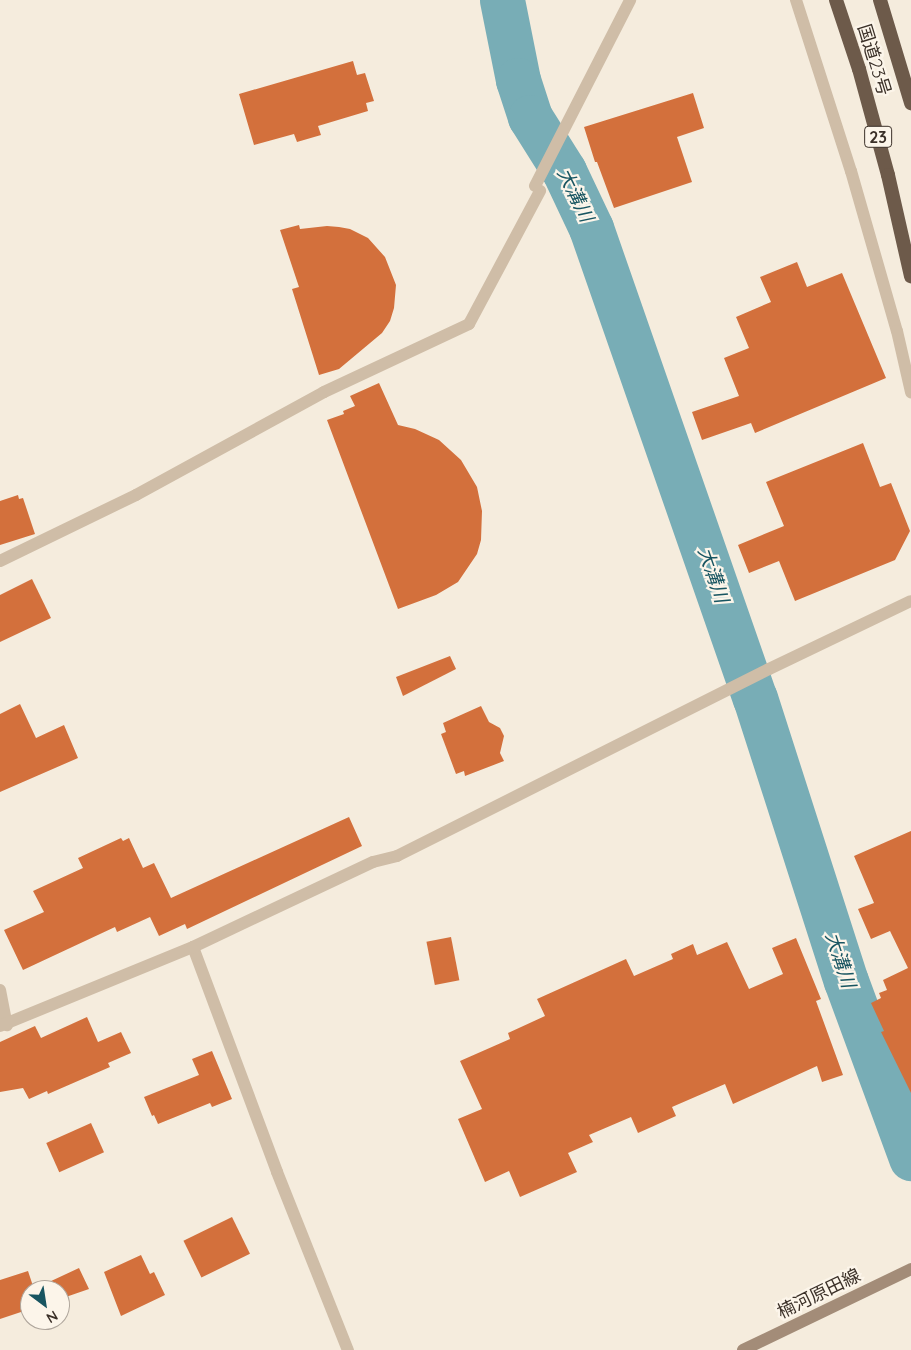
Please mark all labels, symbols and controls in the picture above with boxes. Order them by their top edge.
street label: 国道23号 [853,22,895,98]
road number: 23 [863,124,893,150]
water label: 大溝川 [552,164,598,226]
water label: 大溝川 [693,544,733,606]
water label: 大溝川 [820,929,860,991]
street label: 楠河原田線 [774,1265,864,1323]
north arrow [20,1280,70,1330]
text: N [43,1307,61,1327]

